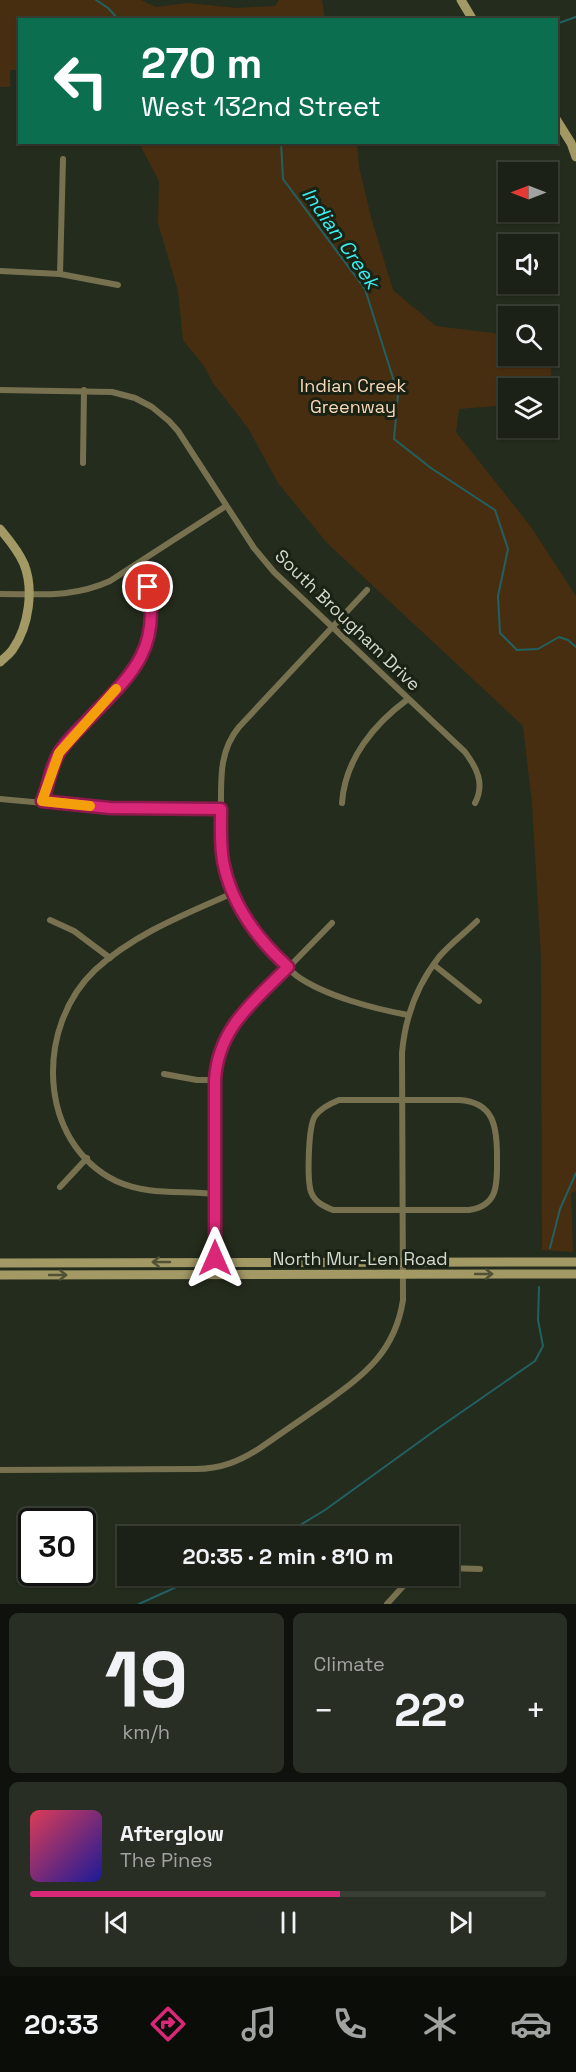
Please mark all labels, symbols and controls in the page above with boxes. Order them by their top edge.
text: 270 m [141,37,262,90]
icon: left [42,42,120,120]
text: West 132nd Street [141,89,381,124]
north arrow [498,162,558,222]
map controls [498,162,558,438]
water label: Indian Creek [296,182,387,296]
button: sound [498,234,558,294]
button: search [498,306,558,366]
park label: Indian Creek Greenway [300,374,407,418]
button: layers [498,378,558,438]
street label: South Brougham Drive [270,544,426,696]
pin [122,561,173,612]
icon: arrive [131,570,164,603]
position arrow [183,1226,247,1290]
street label: North Mur-Len Road [272,1247,448,1270]
one-way arrow [151,1257,171,1268]
one-way arrow [474,1268,494,1280]
one-way arrow [48,1269,68,1281]
speed limit sign: 30 [18,1508,96,1586]
text: 20:35 · 2 min · 810 m [182,1542,394,1570]
text: 19 [105,1630,188,1730]
text: Climate [314,1651,385,1677]
text: 22° [394,1682,465,1739]
text: − [314,1690,334,1732]
text: + [526,1690,546,1732]
text: km/h [122,1719,170,1745]
text: Afterglow [120,1819,224,1847]
text: The Pines [120,1847,213,1873]
icon: previous [100,1906,133,1939]
icon: pause [272,1906,305,1939]
icon: next [444,1906,477,1939]
icon: directions [147,2003,189,2045]
icon: music [238,2003,280,2045]
icon: phone [329,2003,371,2045]
icon: climate [419,2003,461,2045]
icon: car [510,2003,552,2045]
text: 20:33 [24,2007,99,2042]

